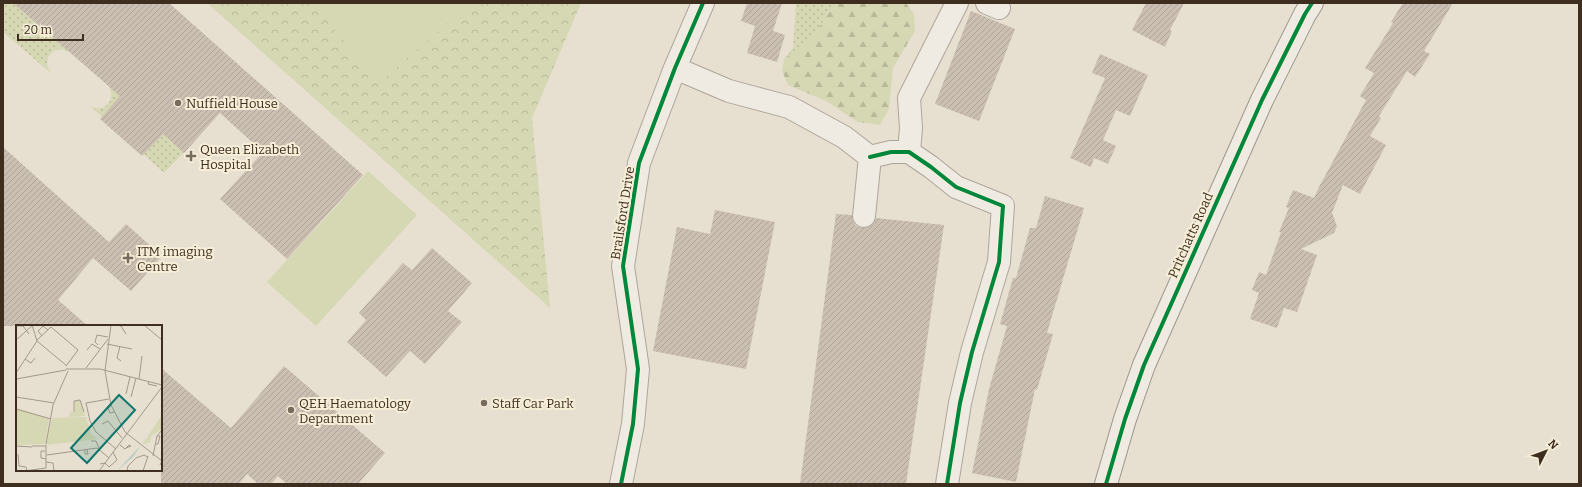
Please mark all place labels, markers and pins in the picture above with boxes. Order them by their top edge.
place label: Nuffield House [186,96,278,111]
marker: Nuffield House [173,98,183,108]
place label: Queen Elizabeth Hospital [200,142,299,172]
marker: Queen Elizabeth Hospital [185,150,197,162]
place label: ITM imaging Centre [137,244,213,274]
marker: ITM imaging Centre [122,252,134,264]
place label: QEH Haematology Department [299,396,411,426]
place label: Staff Car Park [492,396,574,411]
marker: Staff Car Park [479,398,489,408]
marker: QEH Haematology Department [286,405,296,415]

